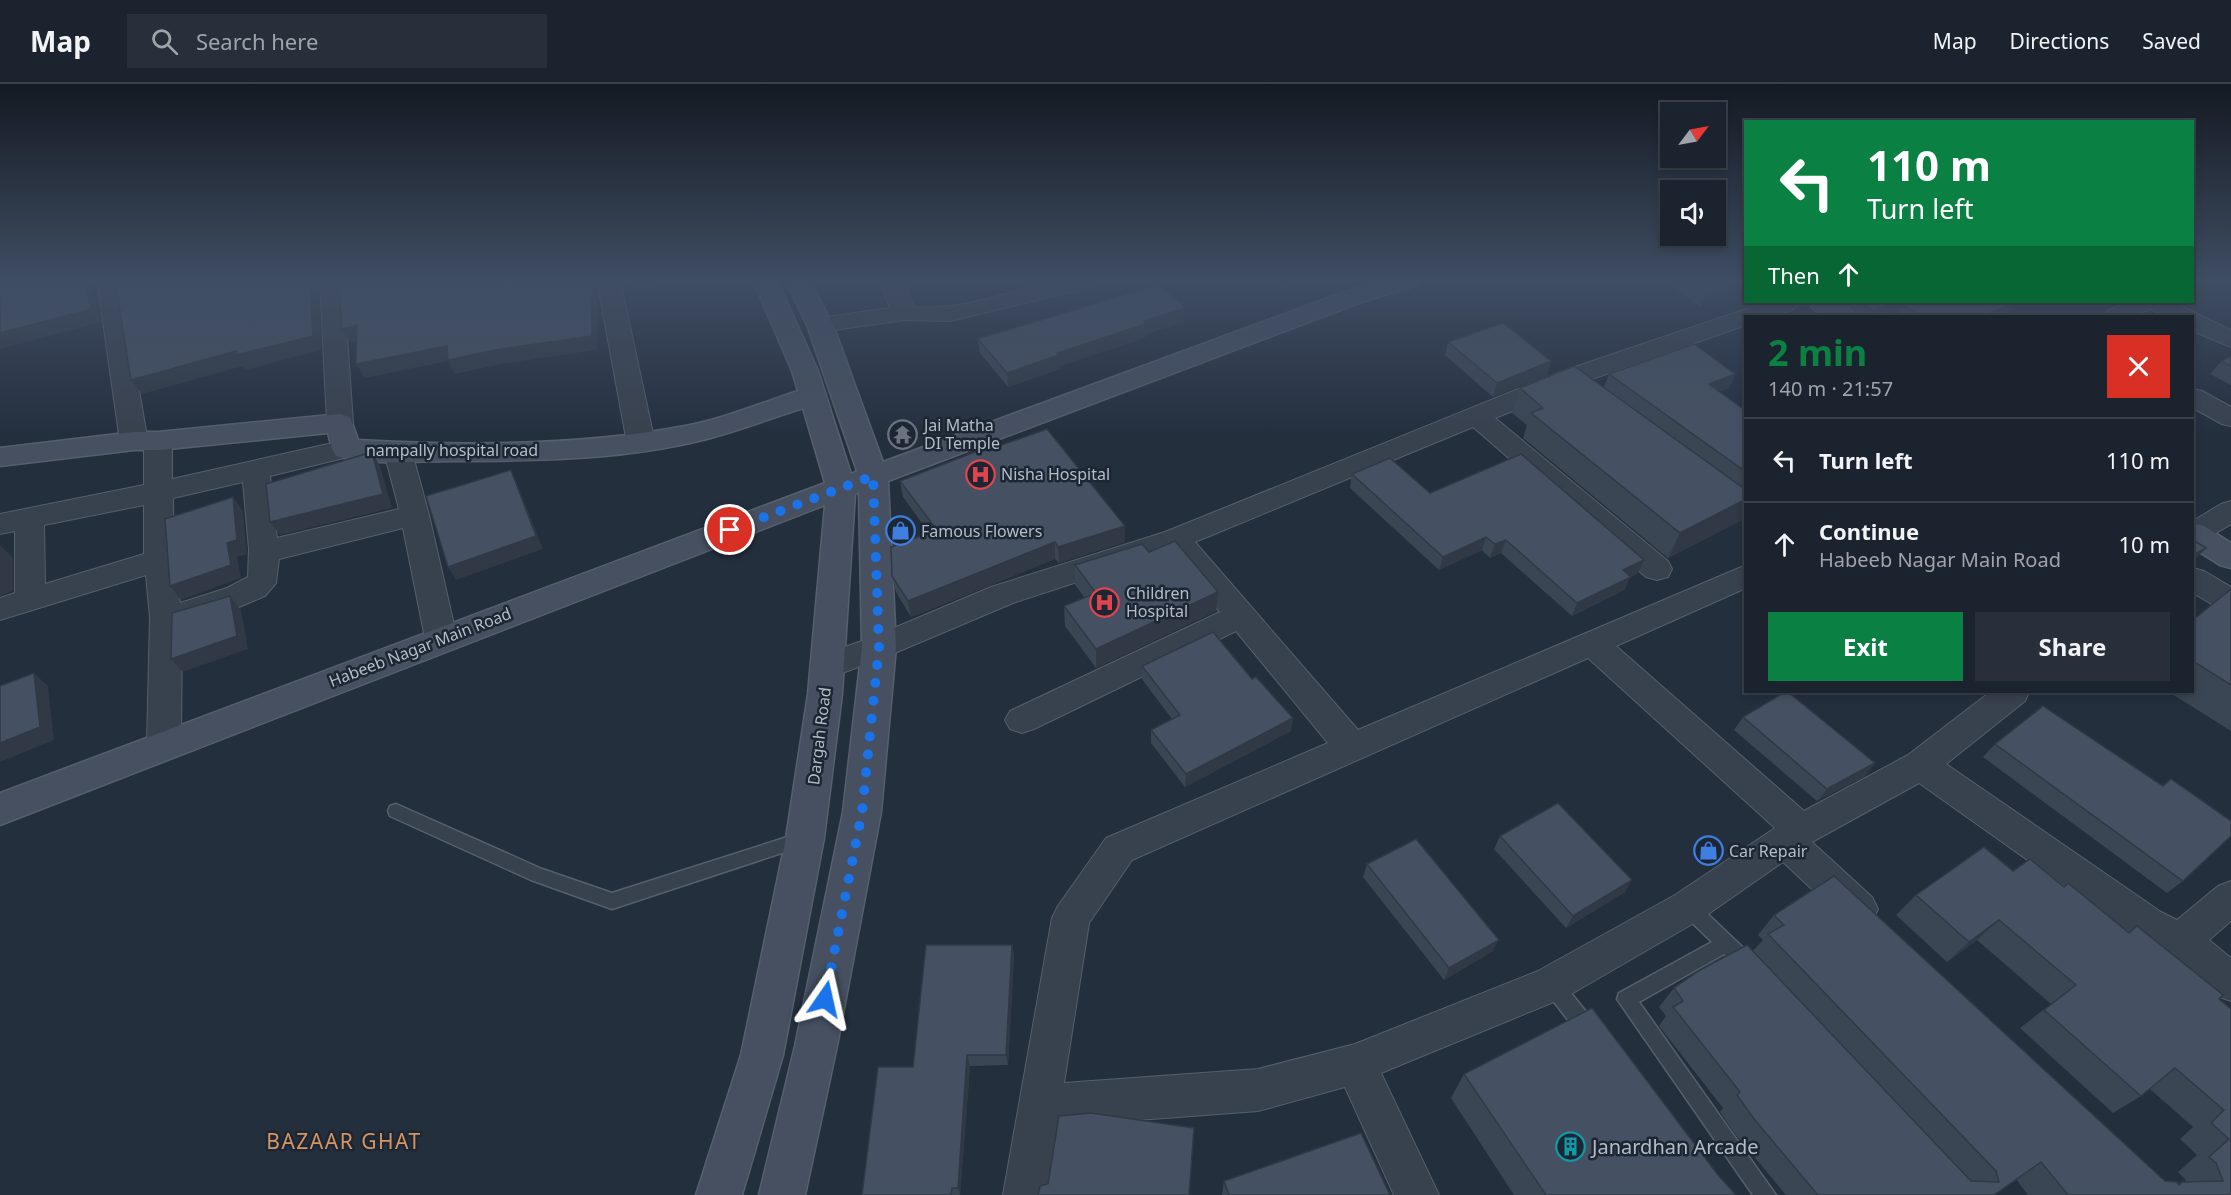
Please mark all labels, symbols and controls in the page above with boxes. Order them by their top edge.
search box [127,14,547,68]
text: Map [30,22,91,60]
icon: search [148,25,181,58]
text: Search here [196,26,318,56]
text: Map [1933,27,1977,55]
text: Directions [2010,27,2109,55]
text: Saved [2142,27,2201,55]
north arrow [1660,102,1726,168]
map controls [1660,102,1726,246]
text: 110 m [1867,136,1991,193]
icon: left [1768,144,1846,222]
button: sound [1660,180,1726,246]
text: Turn left [1867,190,1973,227]
icon: ahead [1832,258,1865,291]
text: Then [1768,260,1820,290]
text: 2 min [1768,328,1867,377]
button: close [2107,335,2170,398]
text: 140 m · 21:57 [1768,375,1893,402]
place label: Jai Matha DI Temple [922,414,1000,454]
temple icon: Jai Matha DI Temple [887,418,919,450]
street label: nampally hospital road [366,439,538,461]
icon: left [1768,444,1801,477]
text: Turn left [1819,445,1913,475]
text: 110 m [2106,445,2170,475]
hospital icon: Nisha Hospital [964,458,996,490]
place label: Nisha Hospital [1001,463,1110,485]
pin [704,504,755,555]
icon: arrive [713,513,746,546]
shop icon: Famous Flowers [884,515,916,547]
text: Continue [1819,516,1919,546]
place label: Famous Flowers [921,520,1042,542]
icon: ahead [1768,528,1801,561]
text: 10 m [2119,529,2170,559]
text: Habeeb Nagar Main Road [1819,546,2061,573]
place label: Children Hospital [1126,582,1189,622]
hospital icon: Children Hospital [1089,586,1121,618]
street label: Habeeb Nagar Main Road [326,602,514,692]
button: Exit [1768,612,1963,681]
button: Share [1975,612,2170,681]
street label: Dargah Road [802,686,836,786]
shop icon: Car Repair [1692,835,1724,867]
place label: Car Repair [1729,840,1808,862]
position arrow [793,967,857,1031]
district label: BAZAAR GHAT [266,1127,422,1155]
building icon: Janardhan Arcade [1555,1131,1587,1163]
place label: Janardhan Arcade [1590,1133,1759,1160]

